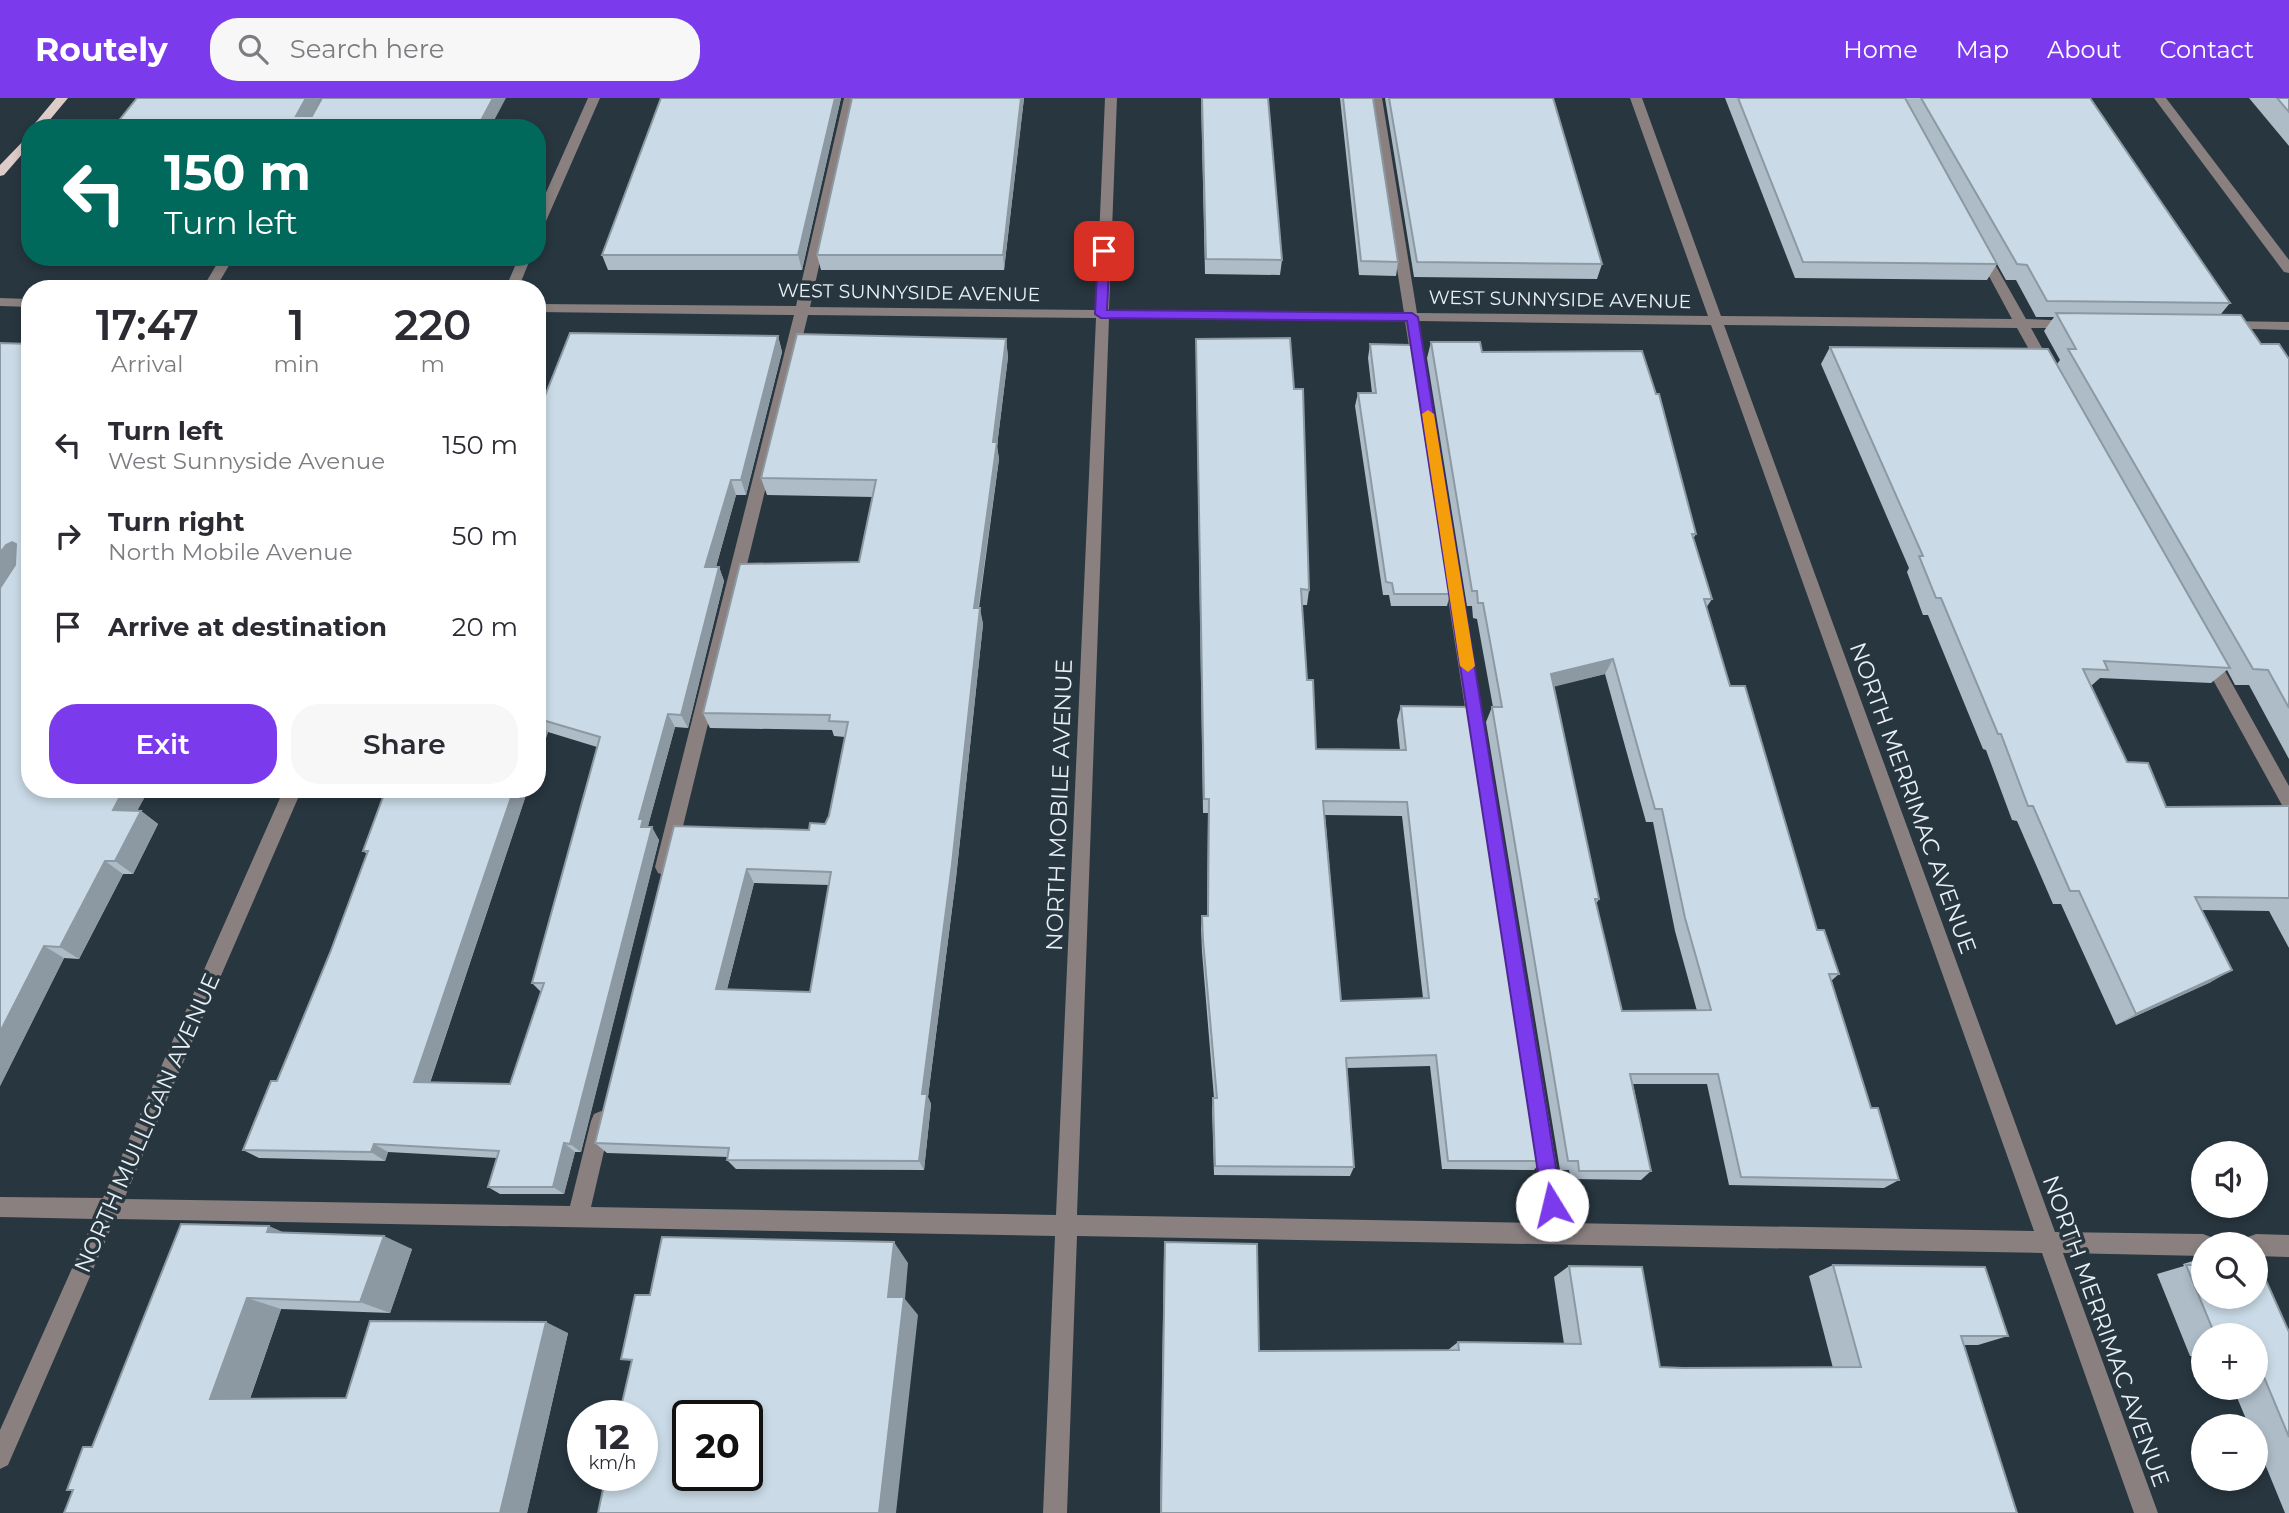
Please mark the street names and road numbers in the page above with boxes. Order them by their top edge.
street label: WEST SUNNYSIDE AVENUE [777,279,1041,306]
street label: WEST SUNNYSIDE AVENUE [1428,286,1692,313]
street label: NORTH MERRIMAC AVENUE [1843,638,1983,958]
street label: NORTH MOBILE AVENUE [1040,659,1078,951]
street label: NORTH MULLIGAN AVENUE [68,969,226,1277]
street label: NORTH MERRIMAC AVENUE [2036,1171,2176,1491]

